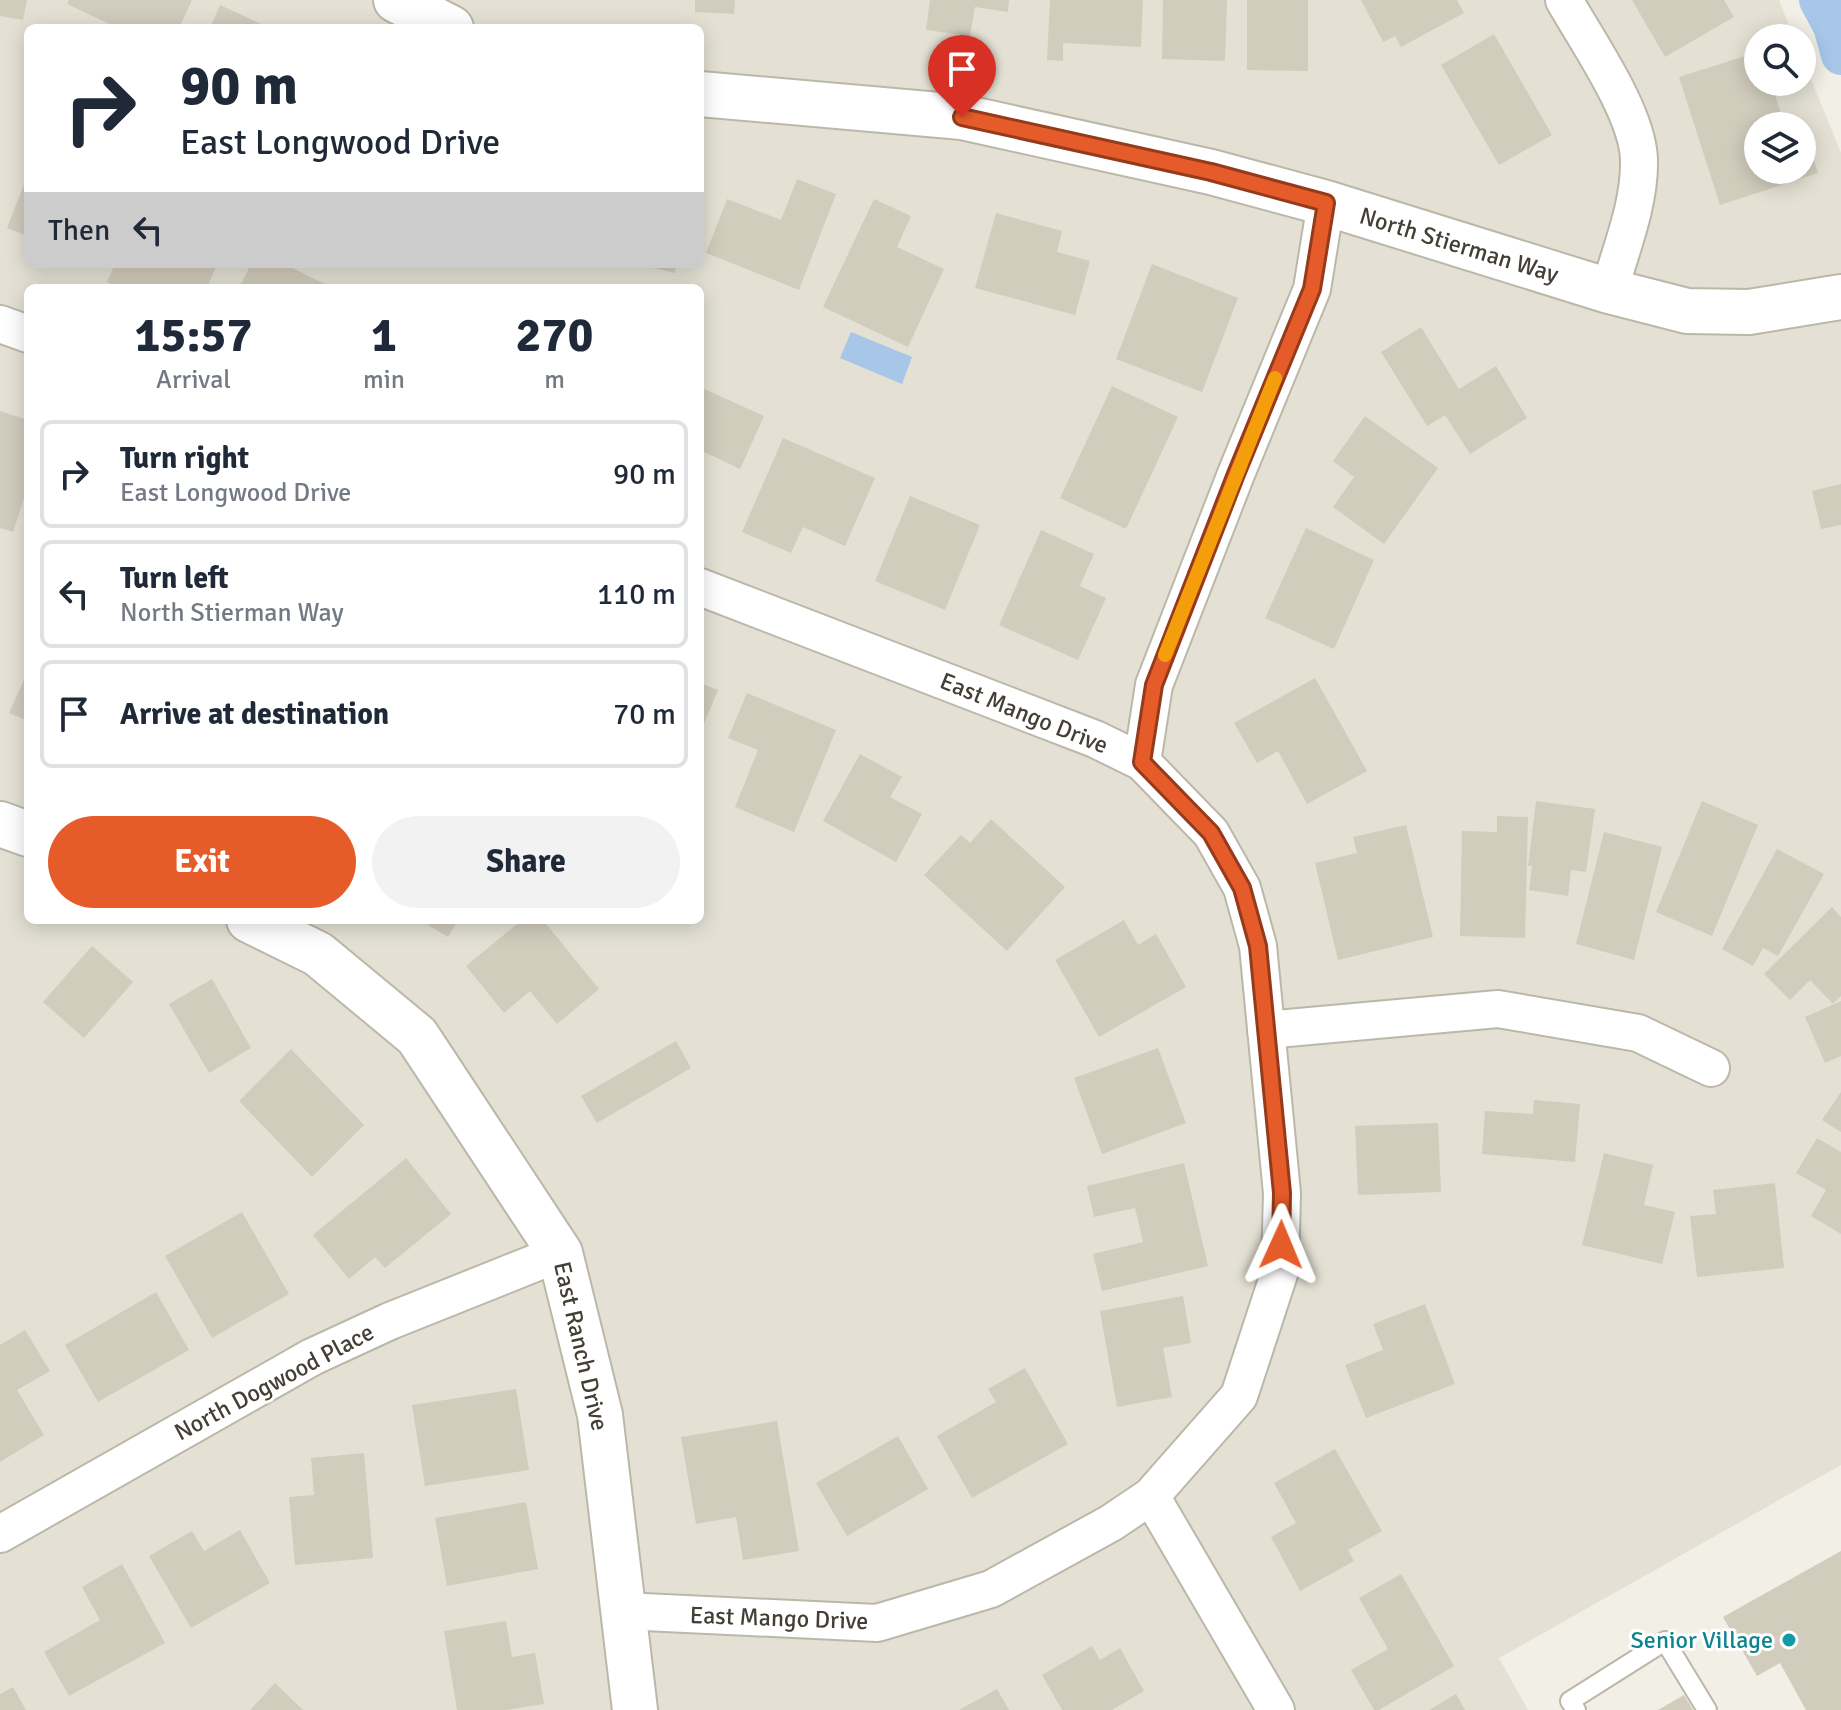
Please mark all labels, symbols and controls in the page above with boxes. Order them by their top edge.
map controls [1744,24,1816,184]
button: search [1744,24,1816,96]
pin [928,35,996,117]
icon: arrive [940,47,984,91]
text: 90 m [180,51,298,120]
icon: right [48,56,152,160]
button: layers [1744,112,1816,184]
text: East Longwood Drive [180,120,500,165]
street label: North Stierman Way [1356,200,1562,290]
icon: left [126,208,170,252]
text: Then [48,212,110,249]
text: 15:57 [135,306,252,365]
text: 1 [371,306,397,365]
text: 270 [516,306,593,365]
text: Arrival [156,364,231,396]
text: min [363,364,405,396]
text: m [544,364,565,396]
text: Turn right [120,440,249,477]
icon: right [52,452,96,496]
text: 90 m [613,456,676,493]
text: East Longwood Drive [120,477,351,509]
text: Turn left [120,560,229,597]
icon: left [52,572,96,616]
text: 110 m [597,576,676,613]
text: North Stierman Way [120,597,344,629]
street label: East Mango Drive [936,666,1112,760]
icon: arrive [52,692,96,736]
text: Arrive at destination [120,696,389,733]
text: 70 m [613,696,676,733]
button: Exit [48,816,356,908]
button: Share [372,816,680,908]
position arrow [1239,1203,1323,1287]
street label: East Ranch Drive [547,1259,615,1433]
street label: North Dogwood Place [169,1317,379,1447]
street label: East Mango Drive [689,1600,869,1636]
place label: Senior Village [1631,1625,1773,1655]
marker: Senior Village [1780,1631,1798,1649]

